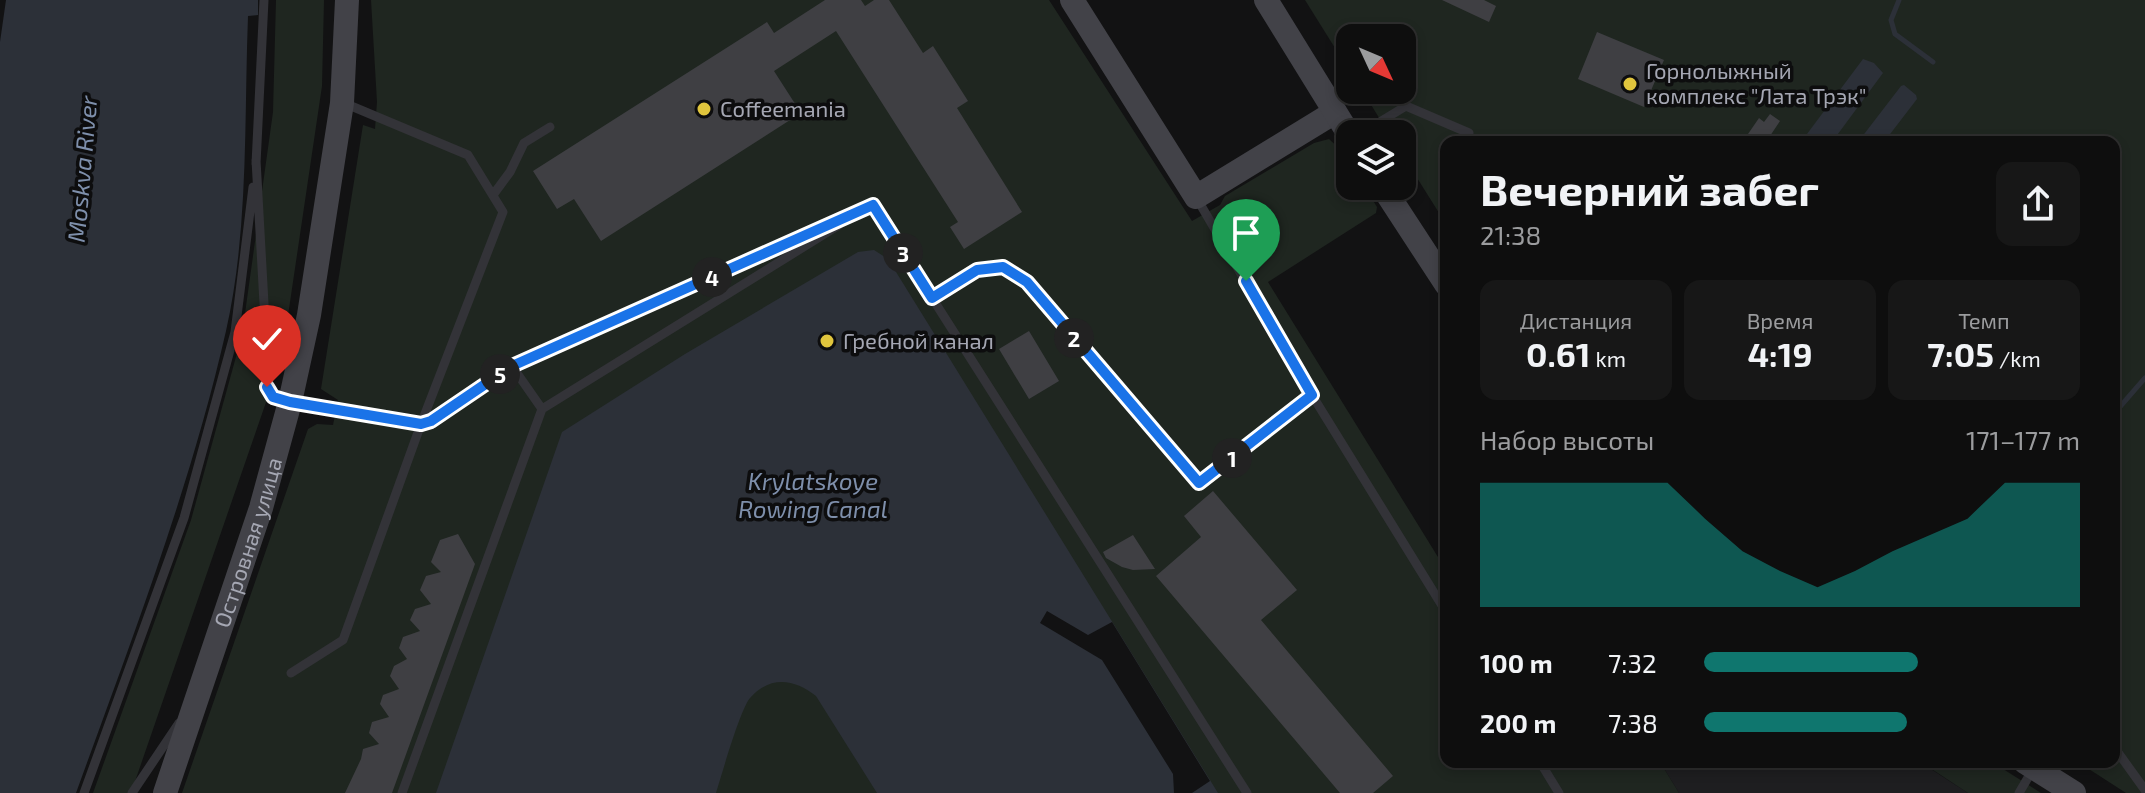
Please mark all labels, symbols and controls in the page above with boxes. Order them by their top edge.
north arrow [1336,24,1416,104]
map controls [1336,24,1416,200]
place label: Горнолыжный комплекс "Лата Трэк" [1646,57,1867,108]
marker: Горнолыжный комплекс "Лата Трэк" [1621,75,1639,93]
water label: Moskva River [61,94,102,243]
place label: Coffeemania [720,95,846,121]
marker: Coffeemania [695,100,713,118]
button: layers [1336,120,1416,200]
text: Вечерний забег [1480,162,1819,215]
button: share [1996,162,2080,246]
pin [1212,199,1280,281]
icon: arrive [1224,211,1268,255]
text: 21:38 [1480,219,1541,250]
pin: 3 [883,233,923,273]
text: 3 [897,240,909,266]
pin: 4 [692,257,732,297]
text: 4 [705,264,719,290]
pin [233,305,301,387]
text: Дистанция [1520,307,1632,333]
text: Время [1747,307,1813,333]
text: Темп [1958,307,2010,333]
icon: check [245,317,289,361]
pin: 2 [1054,318,1094,358]
text: 2 [1068,325,1080,351]
place label: Гребной канал [843,327,994,353]
marker: Гребной канал [818,332,836,350]
text: 0.61 [1526,333,1591,374]
text: 4:19 [1747,333,1813,374]
text: 7:05 [1927,333,1994,374]
text: km [1591,345,1626,371]
text: /km [1994,345,2041,371]
pin: 5 [480,354,520,394]
text: 5 [494,361,506,387]
text: Набор высоты [1480,424,1654,455]
text: 171–177 m [1966,424,2080,455]
pin: 1 [1212,438,1252,478]
text: 1 [1227,445,1237,471]
street label: Островная улица [208,454,286,631]
water label: Krylatskoye Rowing Canal [738,466,888,523]
text: 100 m [1480,647,1553,678]
text: 7:32 [1608,647,1657,678]
text: 200 m [1480,707,1556,738]
text: 7:38 [1608,707,1658,738]

